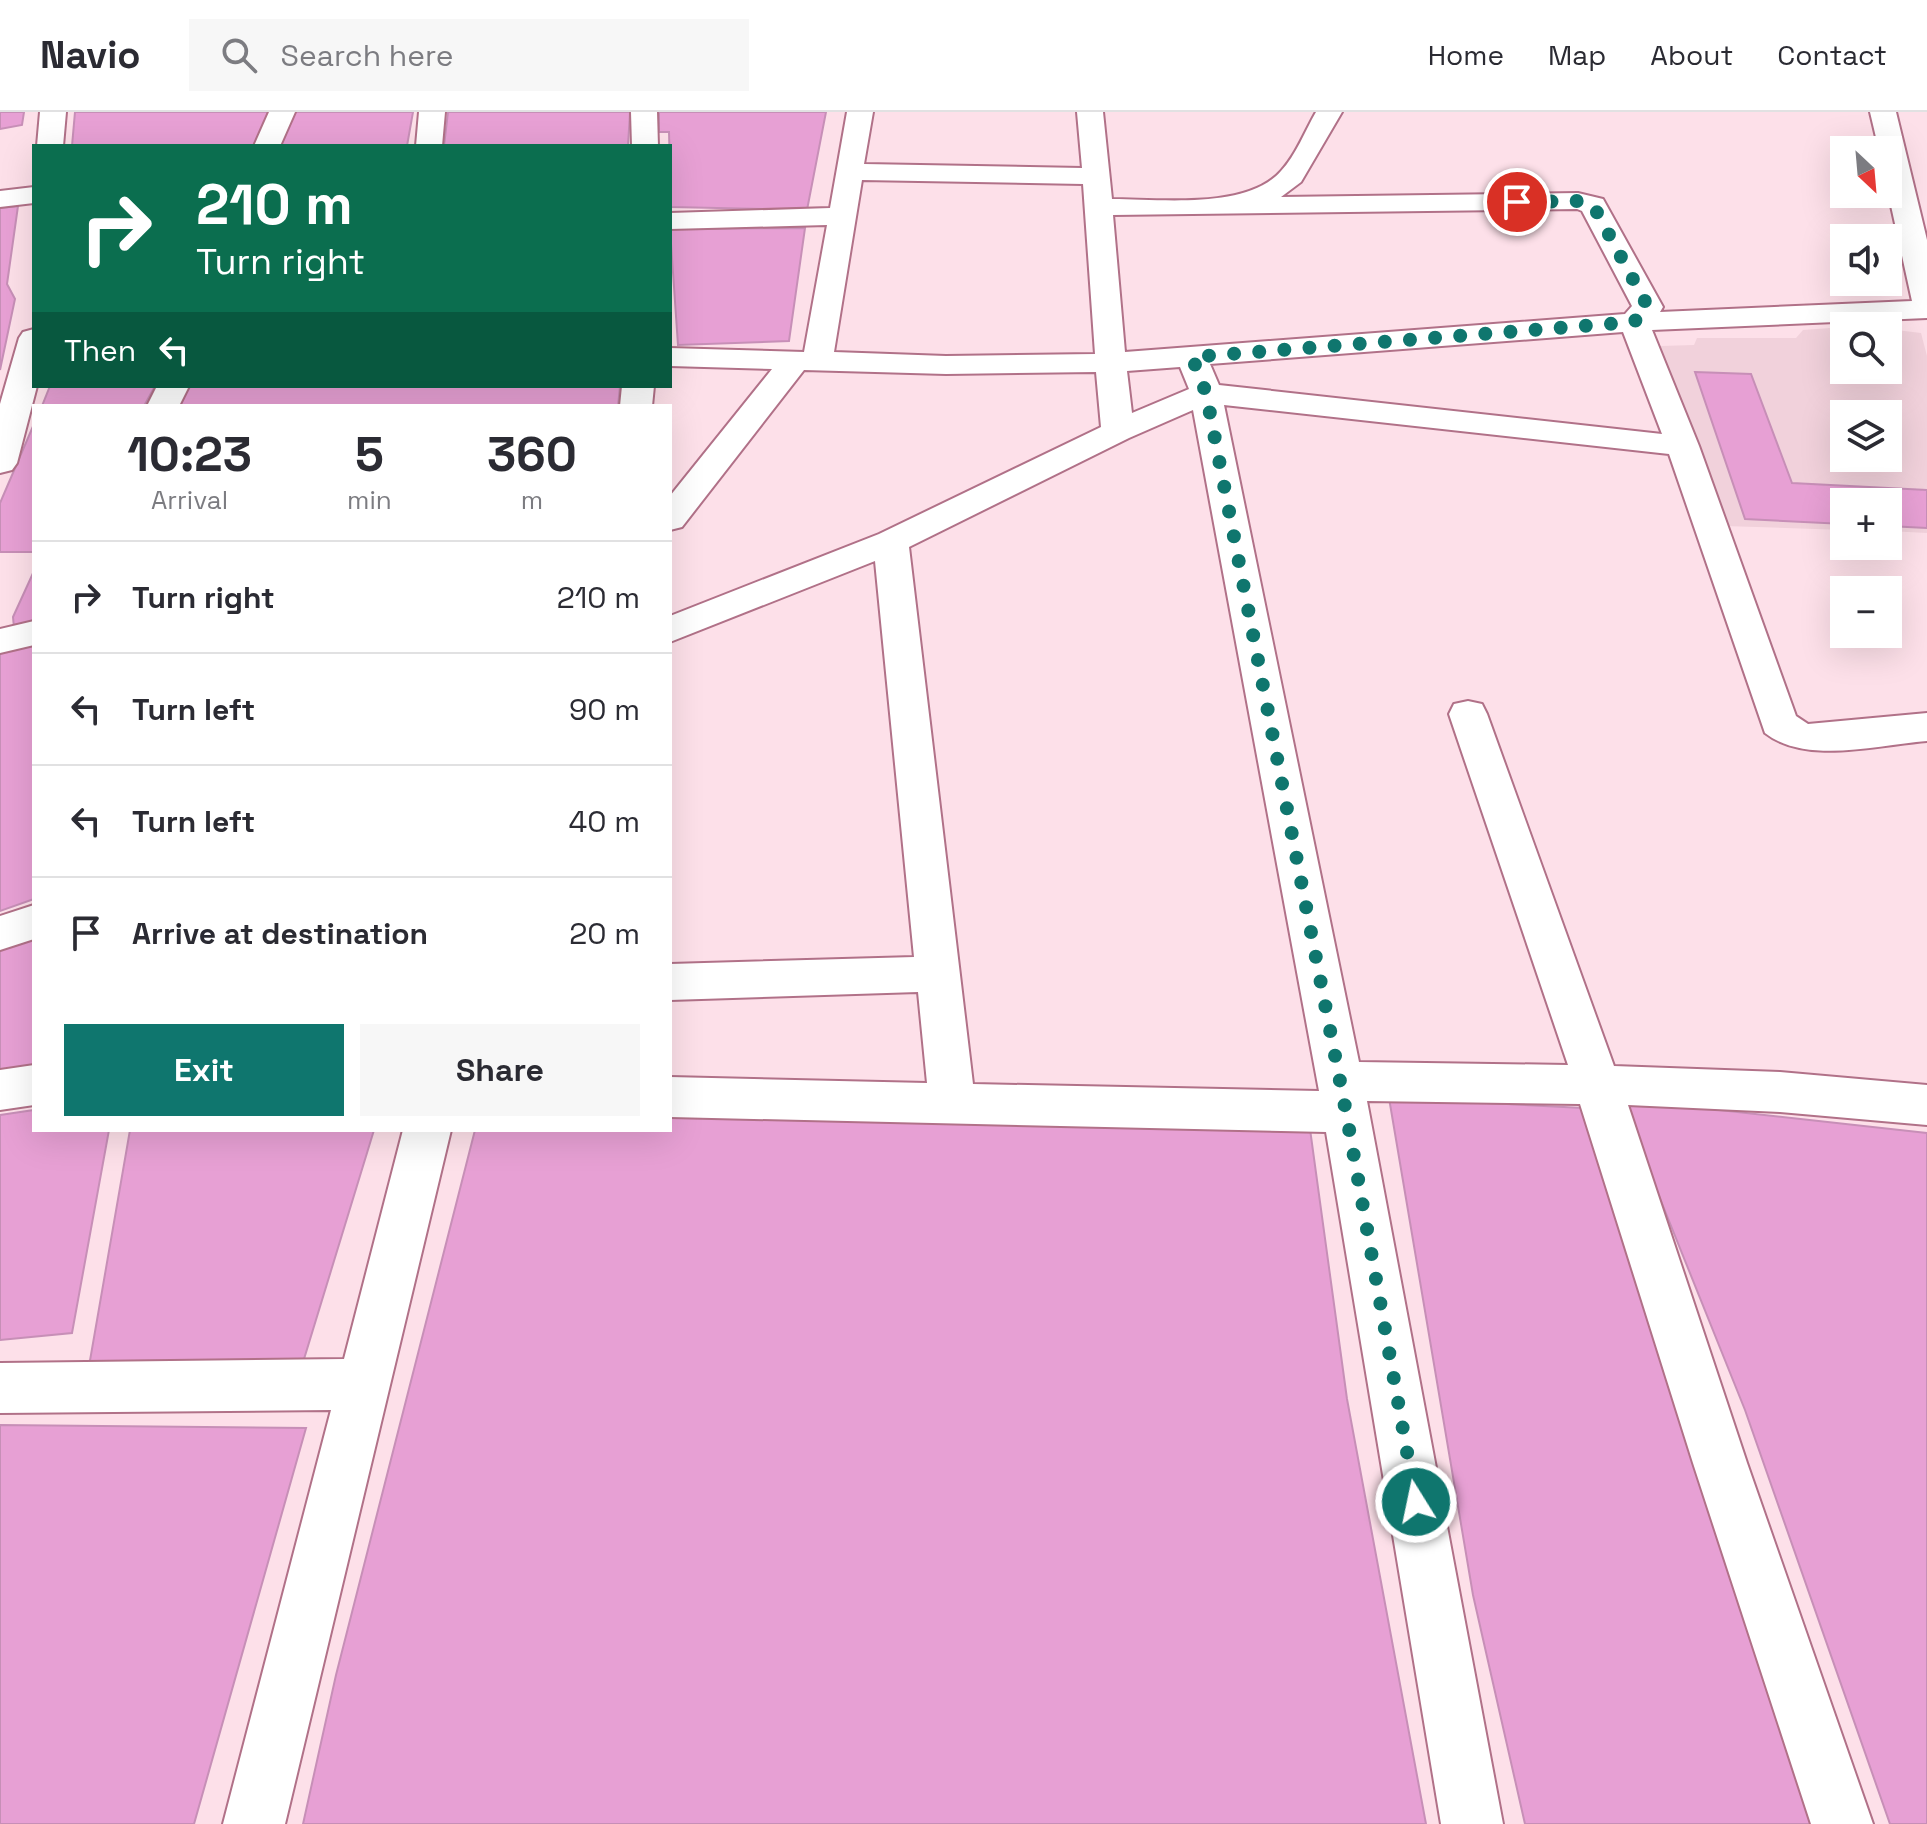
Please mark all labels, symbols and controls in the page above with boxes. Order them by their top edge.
search box [189,19,749,91]
text: Navio [40,31,141,79]
icon: search [217,33,261,77]
text: Search here [281,36,453,75]
text: Home [1428,37,1504,73]
text: Map [1548,37,1606,73]
text: About [1650,37,1733,73]
text: Contact [1777,37,1887,73]
north arrow [1830,136,1902,208]
map controls [1830,136,1902,648]
pin [1483,168,1551,236]
text: 210 m [196,169,353,240]
icon: right [64,176,168,280]
icon: arrive [1495,180,1539,224]
button: sound [1830,224,1902,296]
text: Turn right [196,239,365,285]
button: search [1830,312,1902,384]
icon: left [152,328,196,372]
text: Then [64,331,136,370]
button: layers [1830,400,1902,472]
text: 10:23 [127,424,252,485]
text: 5 [355,424,384,485]
text: 360 [487,424,577,485]
text: Arrival [151,483,228,517]
text: min [347,483,392,517]
text: m [521,483,543,517]
button: + [1830,488,1902,560]
icon: right [64,575,108,619]
button: − [1830,576,1902,648]
text: Turn right [132,578,275,617]
text: 210 m [557,578,640,617]
icon: left [64,687,108,731]
text: Turn left [132,690,255,729]
text: 90 m [569,690,640,729]
icon: left [64,799,108,843]
text: Turn left [132,802,255,841]
text: 40 m [569,802,640,841]
icon: arrive [64,911,108,955]
text: Arrive at destination [132,914,428,953]
text: 20 m [569,914,640,953]
button: Exit [64,1024,344,1116]
button: Share [360,1024,640,1116]
position arrow [1374,1460,1458,1544]

